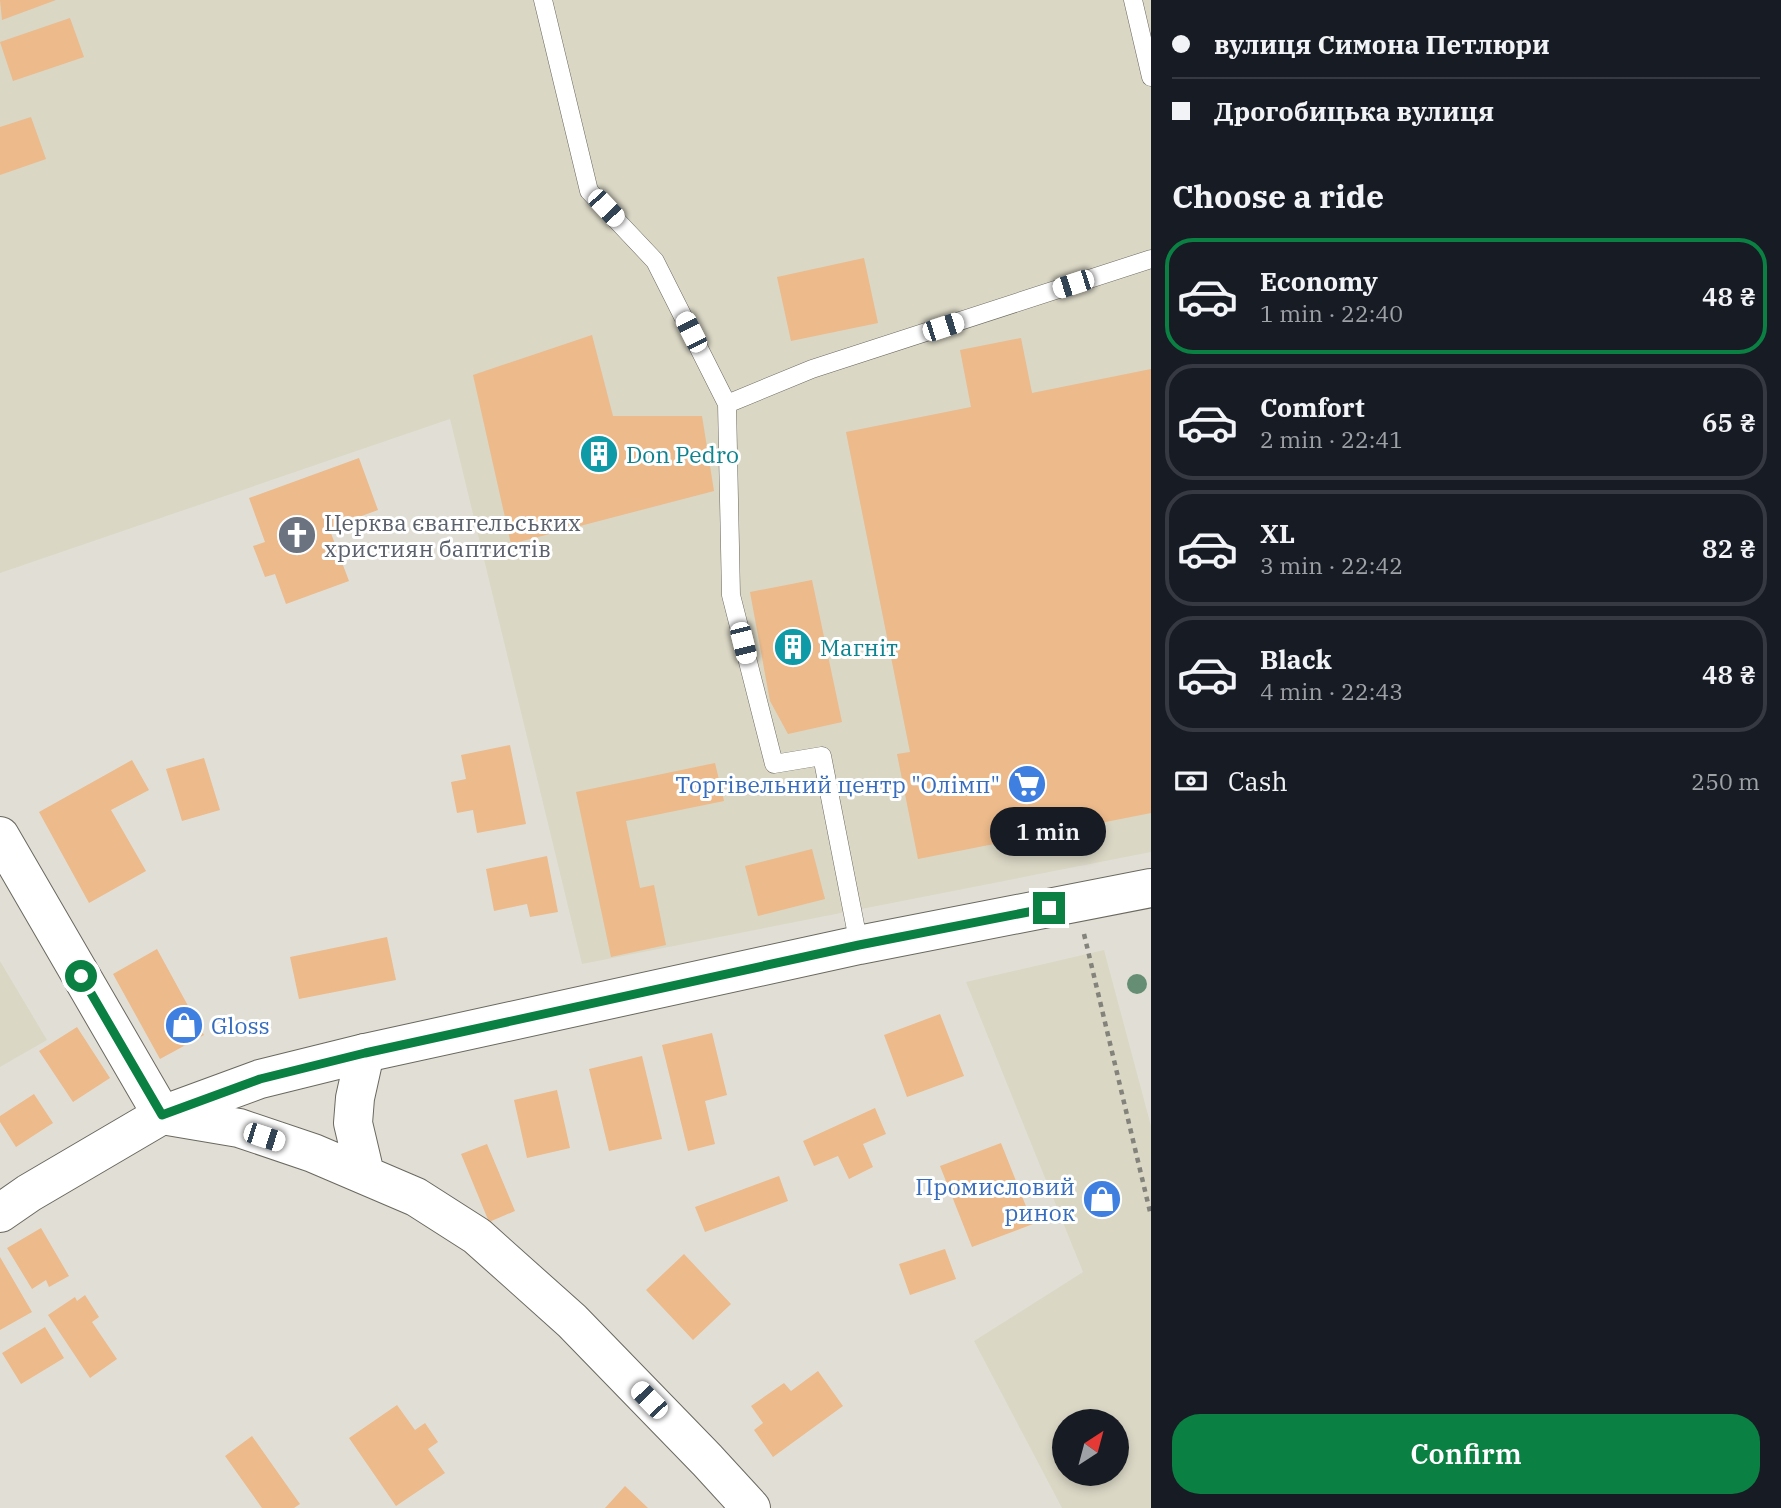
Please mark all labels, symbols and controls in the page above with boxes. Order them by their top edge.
text: вулиця Симона Петлюри [1214,27,1550,61]
text: Дрогобицька вулиця [1214,94,1494,128]
text: Choose a ride [1172,175,1384,217]
car [584,185,629,231]
text: Economy [1260,264,1378,298]
icon: car [1176,265,1239,328]
car [1050,268,1097,300]
text: 48 ₴ [1702,279,1756,313]
text: 1 min · 22:40 [1260,298,1403,328]
car [673,309,710,355]
car [920,311,967,343]
text: Comfort [1260,390,1365,424]
icon: car [1176,391,1239,454]
text: 65 ₴ [1702,405,1756,439]
text: 2 min · 22:41 [1260,424,1403,454]
building icon: Don Pedro [578,433,620,475]
place label: Don Pedro [626,439,739,469]
place label: Церква євангельських християн баптистів [324,507,581,563]
church icon: Церква євангельських християн баптистів [276,514,318,556]
text: XL [1260,516,1295,550]
icon: car [1176,517,1239,580]
text: 82 ₴ [1702,531,1756,565]
text: 3 min · 22:42 [1260,550,1403,580]
car [728,620,759,666]
building icon: Магніт [772,626,814,668]
place label: Магніт [820,632,898,662]
text: Black [1260,642,1332,676]
icon: car [1176,643,1239,706]
text: 48 ₴ [1702,657,1756,691]
text: 4 min · 22:43 [1260,676,1403,706]
icon: cash [1172,762,1210,800]
supermarket icon: Торгівельний центр "Олімп" [1006,763,1048,805]
text: Cash [1228,764,1288,798]
text: 250 m [1691,766,1760,796]
place label: Торгівельний центр "Олімп" [675,769,1000,799]
callout: 1 min [991,806,1107,856]
text: 1 min [1016,816,1080,846]
route end [1033,892,1065,924]
route start [65,960,97,992]
shop icon: Gloss [163,1004,205,1046]
place label: Gloss [211,1010,270,1040]
car [241,1121,288,1153]
place label: Промисловий ринок [915,1171,1076,1227]
shop icon: Промисловий ринок [1081,1178,1123,1220]
car [627,1378,672,1422]
north arrow [1052,1409,1129,1486]
map controls [1052,1409,1129,1486]
button: Confirm [1172,1414,1760,1494]

